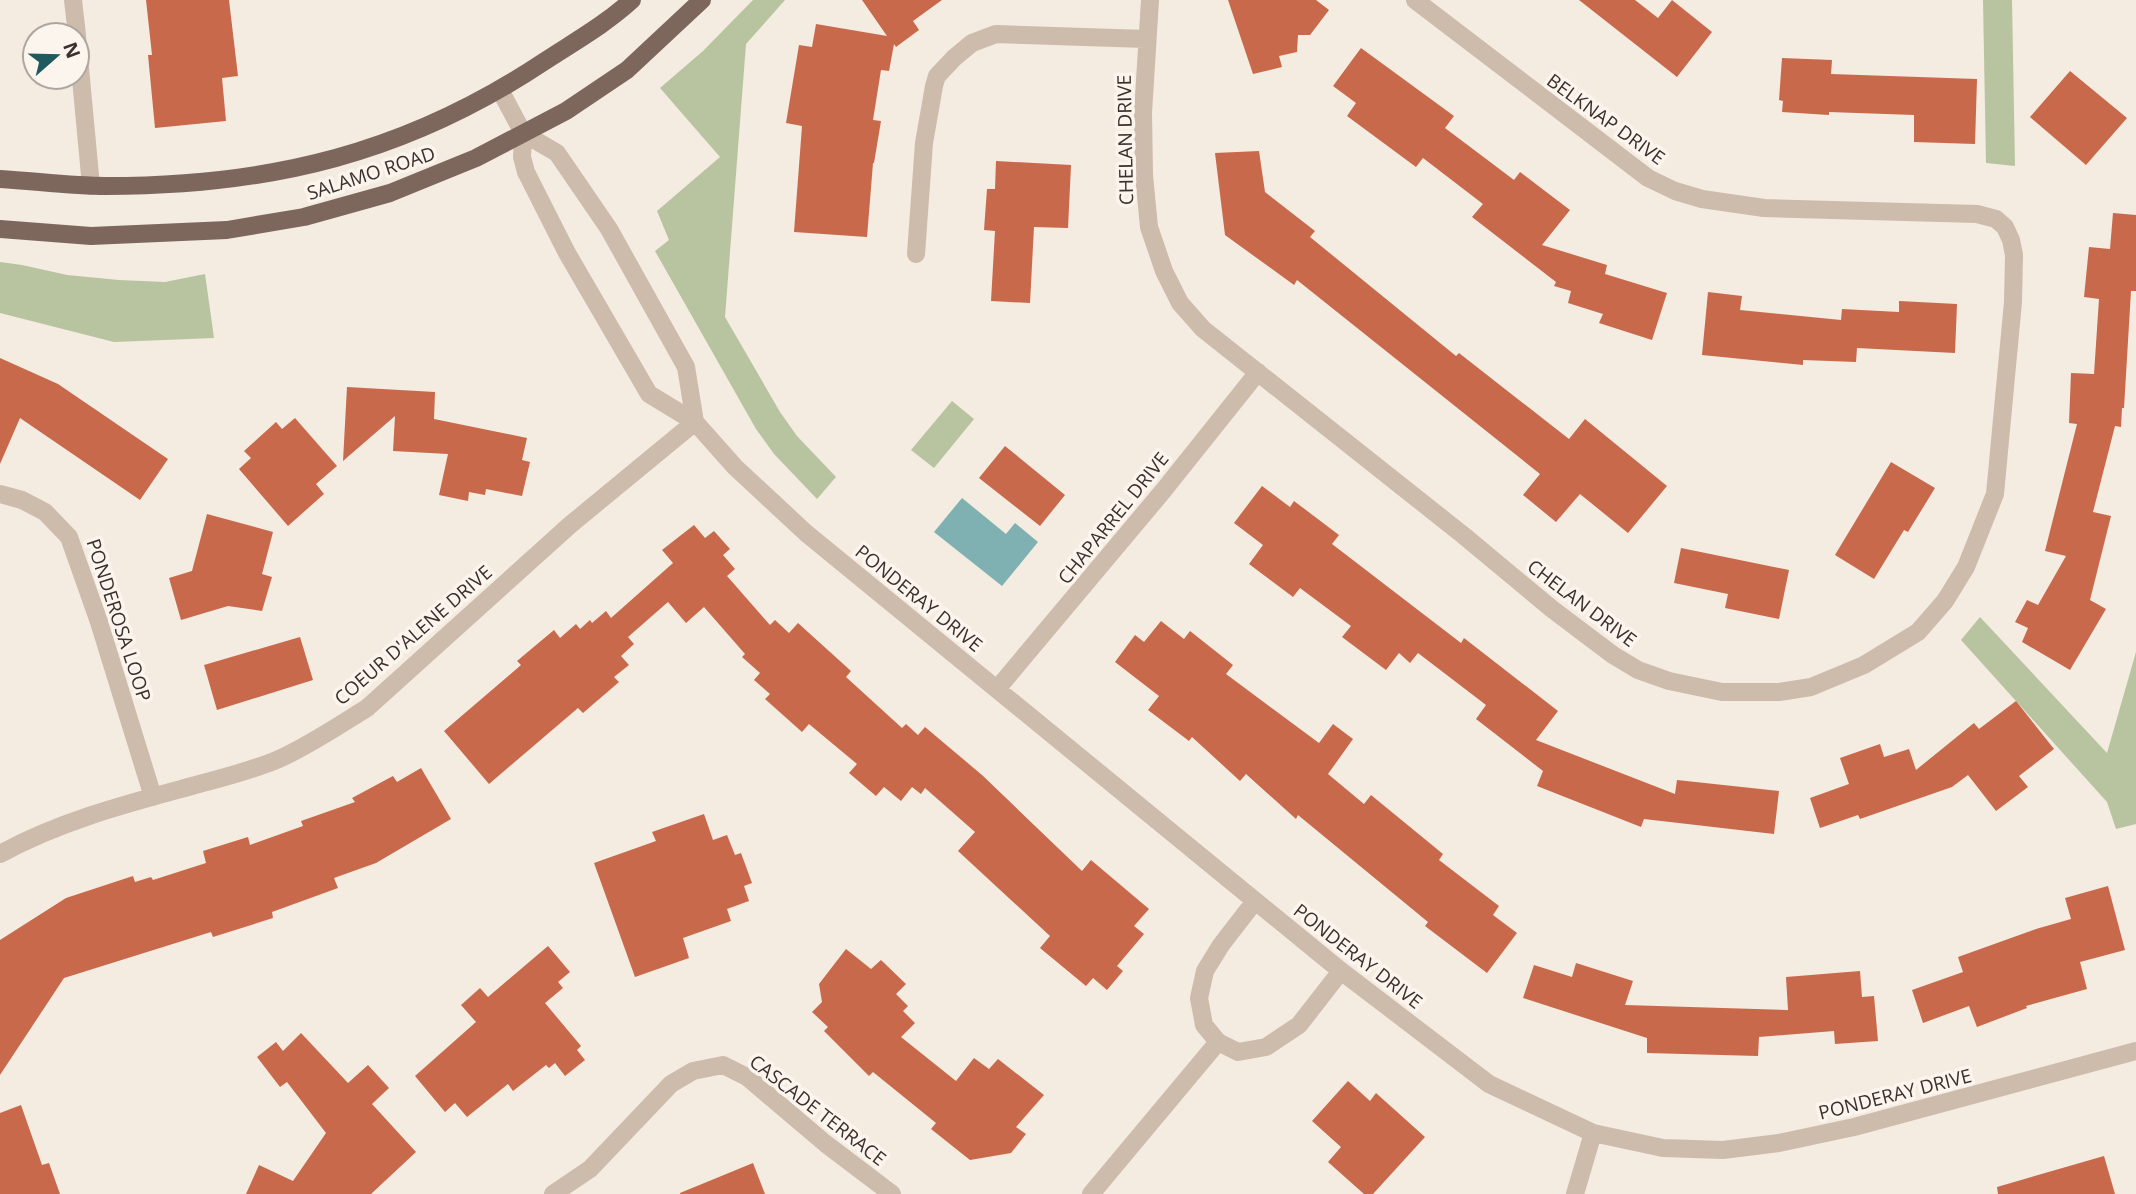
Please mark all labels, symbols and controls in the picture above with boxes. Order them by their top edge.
north arrow [21,21,91,91]
text: N [57,38,87,62]
street label: BELKNAP DRIVE [1542,67,1670,171]
street label: CHELAN DRIVE [1111,75,1139,205]
street label: SALAMO ROAD [304,140,438,206]
street label: CHAPARREL DRIVE [1052,446,1174,590]
street label: PONDEROSA LOOP [80,535,158,705]
street label: PONDERAY DRIVE [850,539,988,657]
street label: CHELAN DRIVE [1522,553,1642,653]
street label: COEUR D'ALENE DRIVE [329,559,497,711]
street label: PONDERAY DRIVE [1288,897,1428,1015]
street label: CASCADE TERRACE [744,1048,892,1172]
street label: PONDERAY DRIVE [1816,1062,1974,1126]

